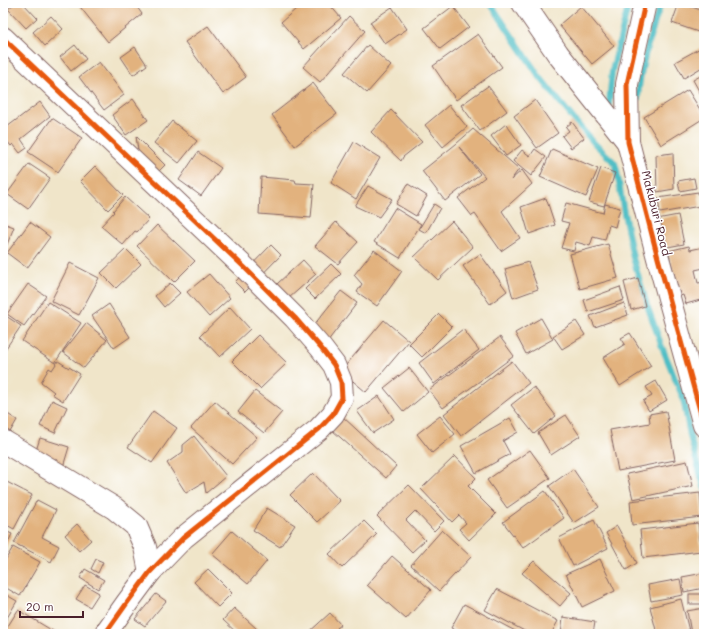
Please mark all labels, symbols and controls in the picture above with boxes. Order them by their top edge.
street label: Makuburi Road [639,169,675,258]
scale bar [20,593,83,619]
text: 20 m [26,598,54,614]

